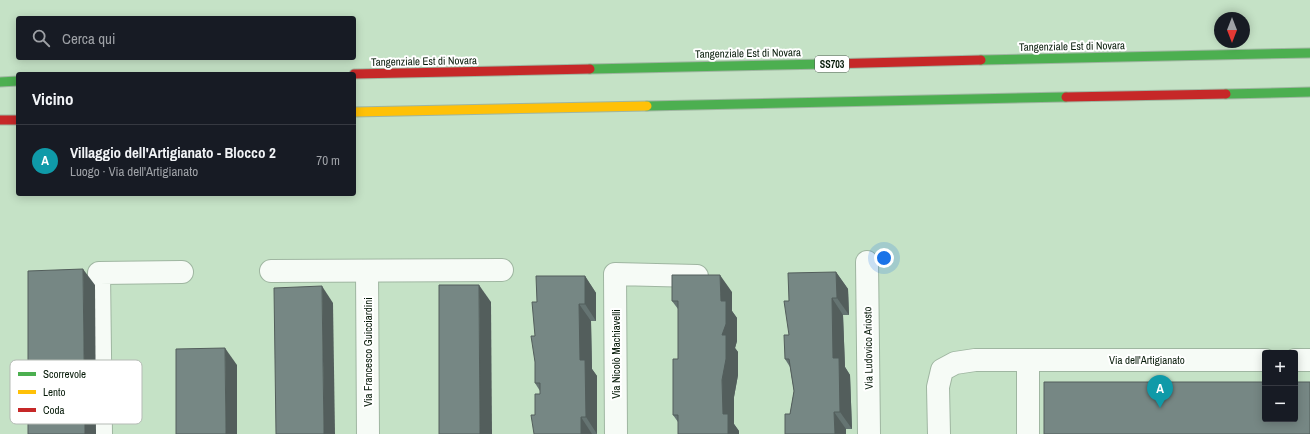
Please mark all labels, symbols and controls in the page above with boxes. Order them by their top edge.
north arrow [1214,12,1250,48]
search box [16,16,356,60]
icon: search [30,27,52,49]
text: Cerca qui [62,28,115,49]
street label: Tangenziale Est di Novara [1019,38,1125,54]
street label: Tangenziale Est di Novara [695,45,801,61]
street label: Tangenziale Est di Novara [371,53,477,69]
road number: SS703 [815,56,849,72]
text: Vicino [32,87,74,110]
text: Villaggio dell'Artigianato - Blocco 2 [70,142,276,163]
text: A [41,152,49,169]
text: 70 m [316,152,340,169]
text: Luogo · Via dell'Artigianato [70,163,198,180]
your location [874,248,894,268]
street label: Via Francesco Guicciardini [361,297,375,407]
street label: Via Ludovico Ariosto [860,306,876,390]
street label: Via Nicolò Machiavelli [609,309,623,399]
map controls [1262,350,1298,422]
button: + [1262,350,1298,386]
street label: Via dell'Artigianato [1109,353,1185,367]
legend [10,360,142,424]
text: Scorrevole [43,367,86,381]
pin: A [1147,375,1173,408]
text: Lento [43,385,66,399]
button: − [1262,386,1298,422]
text: Coda [43,403,65,417]

